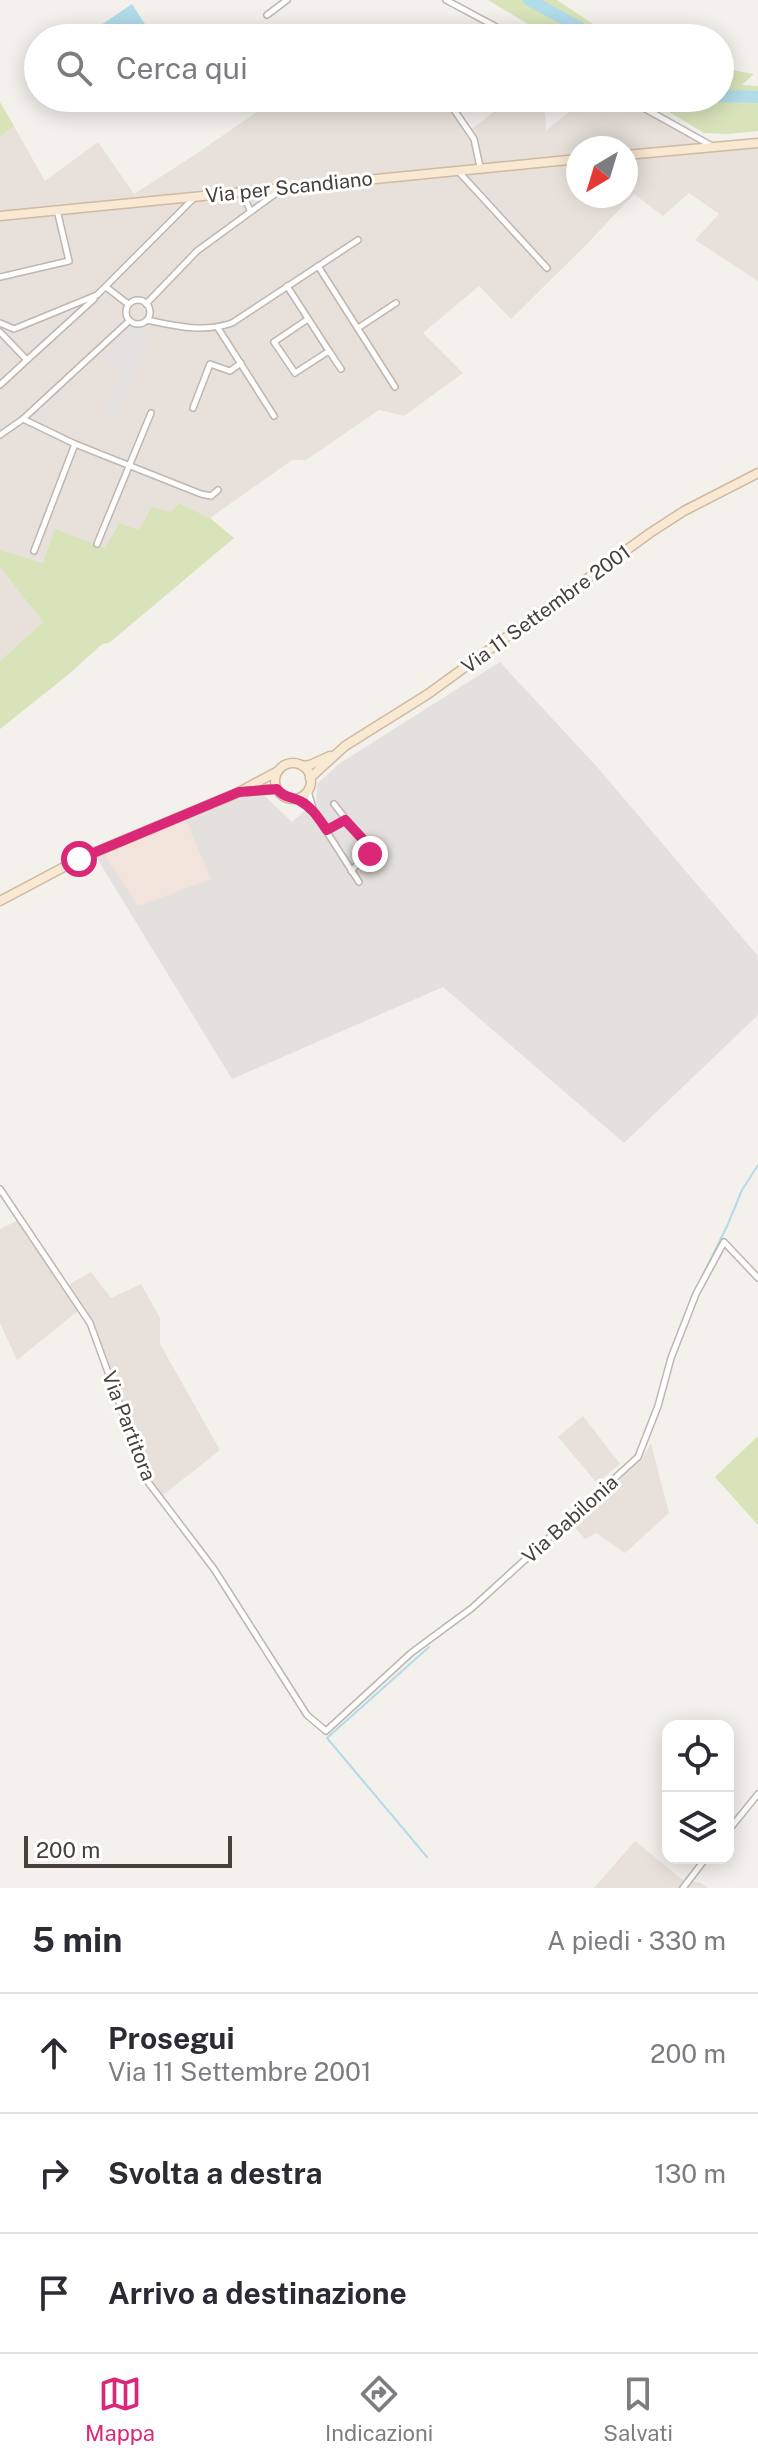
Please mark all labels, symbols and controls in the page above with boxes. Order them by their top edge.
search box [24,24,734,112]
icon: search [52,46,96,90]
text: Cerca qui [116,50,248,86]
north arrow [566,136,638,208]
street label: Via per Scandiano [204,166,374,208]
street label: Via 11 Settembre 2001 [457,540,635,678]
route end [352,836,388,872]
route start [61,841,97,877]
street label: Via Partitora [97,1368,161,1484]
street label: Via Babilonia [517,1470,623,1568]
map controls [662,1720,734,1864]
button: locate [662,1720,734,1792]
button: layers [662,1792,734,1864]
scale bar [24,1832,232,1868]
text: 200 m [36,1837,100,1863]
text: 5 min [32,1920,122,1960]
text: A piedi · 330 m [547,1925,726,1956]
text: Prosegui [108,2020,235,2056]
icon: ahead [32,2031,76,2075]
text: 200 m [650,2038,726,2069]
text: Via 11 Settembre 2001 [108,2056,372,2087]
icon: right [32,2151,76,2195]
text: Svolta a destra [108,2155,323,2191]
text: 130 m [654,2158,726,2189]
icon: arrive [32,2271,76,2315]
text: Arrivo a destinazione [108,2275,407,2311]
tab: Mappa [85,2372,155,2446]
tab: Indicazioni [325,2372,433,2446]
tab: Salvati [603,2372,673,2446]

